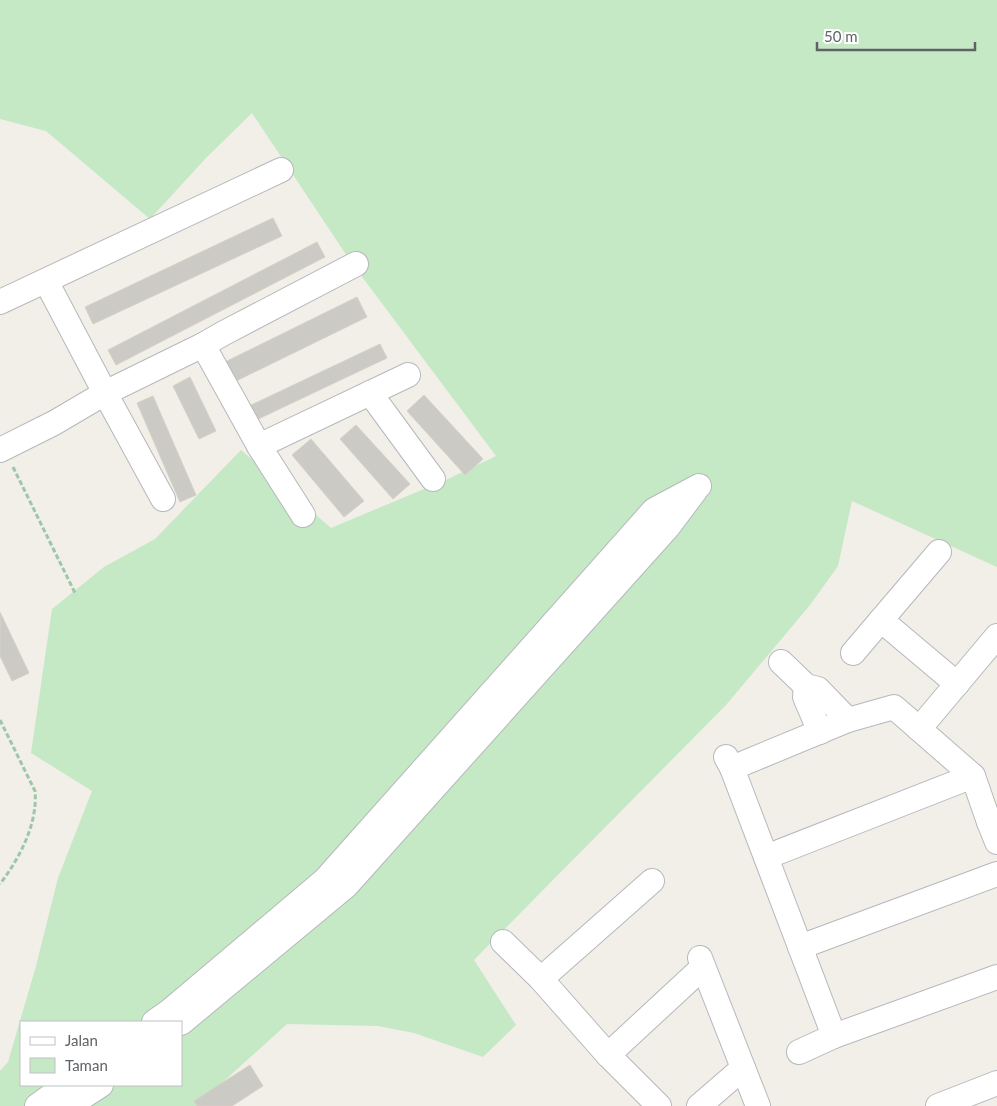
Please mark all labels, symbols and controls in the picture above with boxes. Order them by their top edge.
scale bar [817,20,974,52]
text: 50 m [824,27,858,45]
legend [20,1021,182,1086]
text: Jalan [65,1031,98,1049]
text: Taman [65,1056,108,1074]

